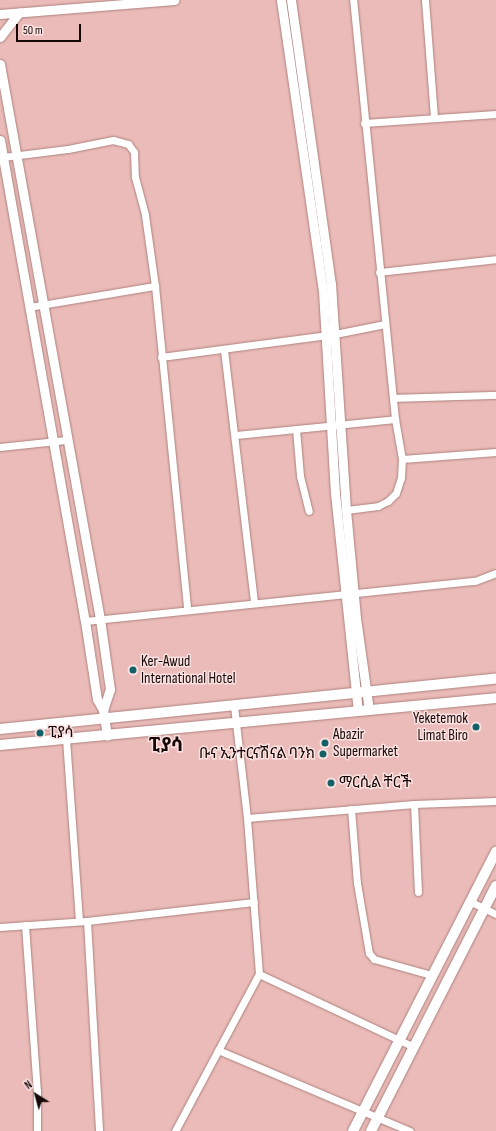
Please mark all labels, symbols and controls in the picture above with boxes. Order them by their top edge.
scale bar [18,16,83,42]
text: 50 m [23,23,43,38]
place label: Ker-Awud International Hotel [141,652,236,687]
marker: Ker-Awud International Hotel [128,665,138,675]
place label: Yeketemok Limat Biro [413,709,468,744]
marker: Yeketemok Limat Biro [471,722,481,732]
place label: ፒያሳ [48,724,74,742]
place label: Abazir Supermarket [333,725,398,760]
marker: ፒያሳ [35,728,45,738]
district label: ፒያሳ [149,735,183,757]
marker: Abazir Supermarket [320,738,330,748]
place label: ቡና ኢንተርናሽናል ባንክ [199,745,315,763]
marker: ቡና ኢንተርናሽናል ባንክ [318,749,328,759]
place label: ማርሲል ቸርች [339,774,411,792]
marker: ማርሲል ቸርች [326,778,336,788]
north arrow [16,1075,56,1115]
text: N [22,1078,35,1092]

